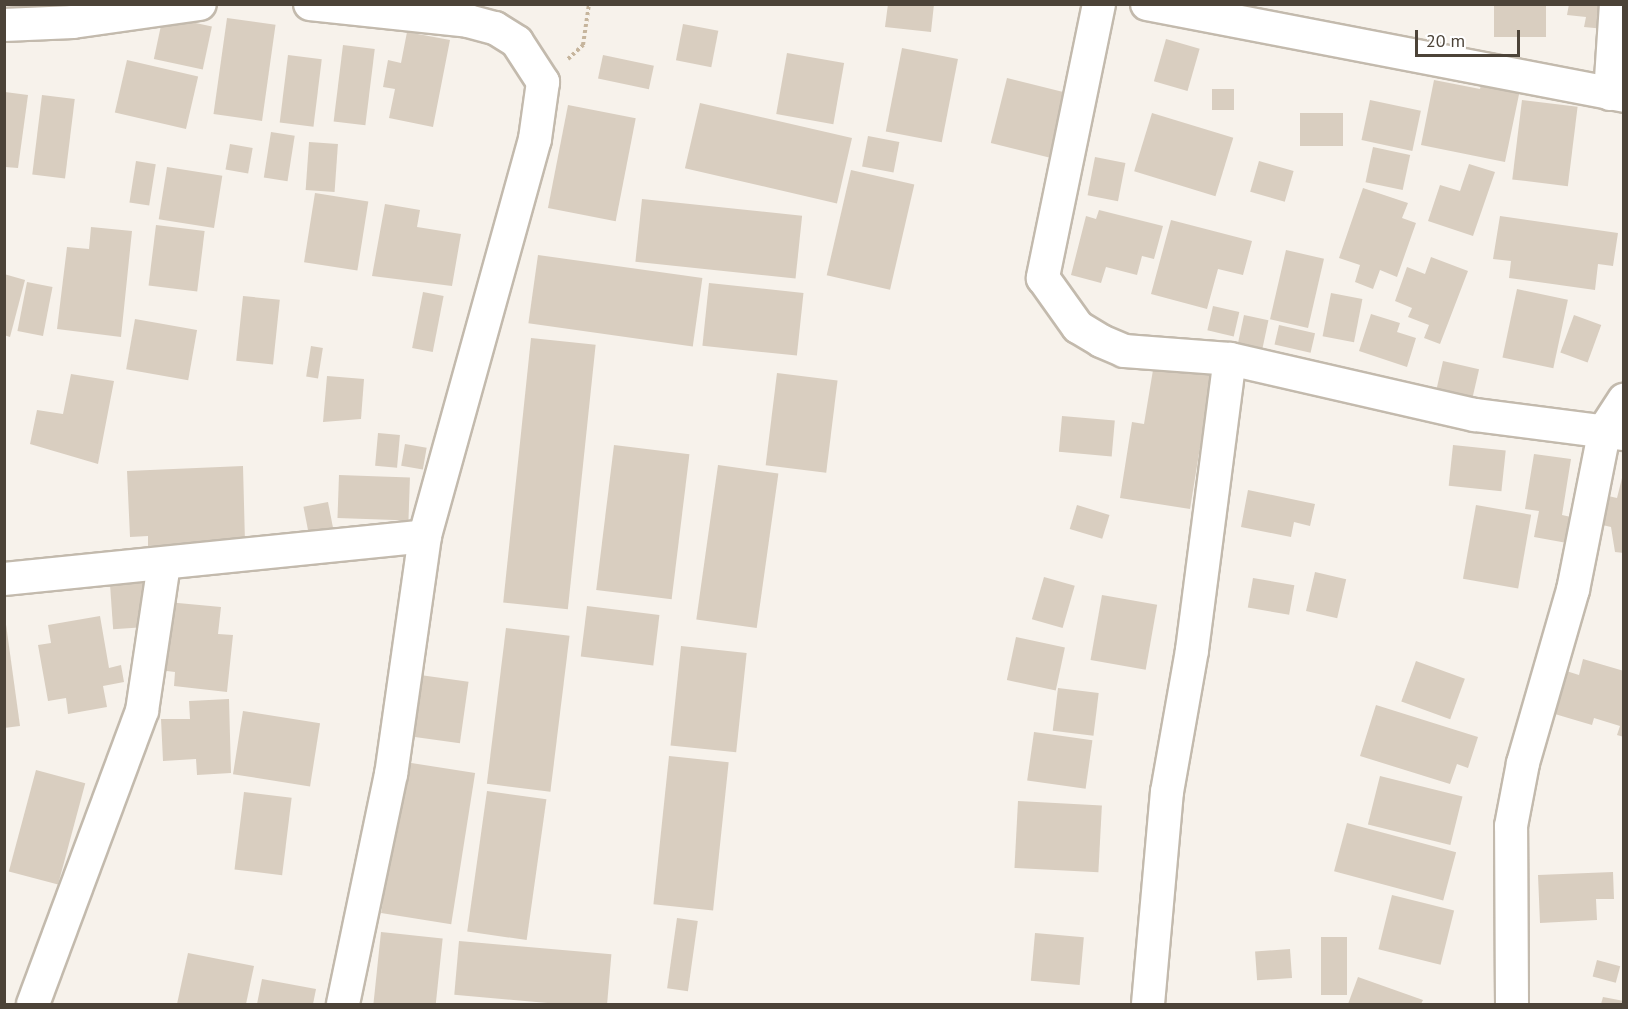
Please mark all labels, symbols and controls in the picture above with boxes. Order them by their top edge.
scale bar [1418,18,1523,56]
text: 20 m [1426,29,1465,52]

